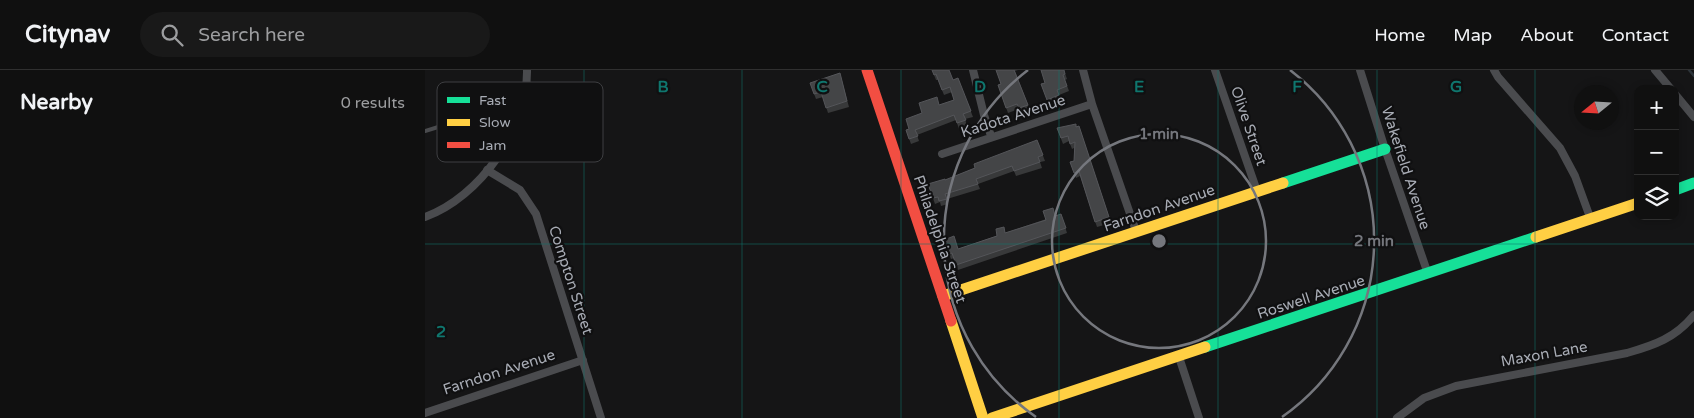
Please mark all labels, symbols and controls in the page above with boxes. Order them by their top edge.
search box [140,12,490,57]
text: Citynav [25,20,110,49]
icon: search [158,21,186,49]
text: Search here [198,24,305,46]
text: Home [1374,24,1425,46]
text: Map [1453,24,1492,46]
text: About [1520,24,1574,46]
text: Contact [1602,24,1669,46]
text: B [657,77,669,97]
text: C [816,77,828,97]
text: D [974,77,986,97]
text: E [1134,77,1144,97]
text: F [1292,77,1302,97]
text: G [1450,77,1462,97]
legend [437,82,603,162]
street label: Olive Street [1227,84,1271,168]
north arrow [1574,85,1619,130]
map controls [1634,85,1679,220]
button: + [1634,85,1679,130]
text: Nearby [20,90,93,115]
street label: Kadota Avenue [958,91,1068,141]
text: Fast [479,92,507,109]
text: 0 results [341,93,405,113]
street label: Wakefield Avenue [1378,104,1434,232]
text: Slow [479,114,511,131]
text: 1 min [1139,125,1179,143]
button: − [1634,130,1679,175]
text: Jam [479,137,506,154]
street label: Philadelphia Street [910,173,970,306]
button: layers [1634,175,1679,220]
street label: Farndon Avenue [1101,181,1217,235]
street label: Compton Street [545,223,597,337]
centre of rings [1150,232,1168,250]
text: 2 min [1354,232,1394,250]
street label: Roswell Avenue [1255,271,1367,323]
text: 2 [436,322,446,342]
street label: Maxon Lane [1499,338,1589,370]
street label: Farndon Avenue [441,345,557,399]

